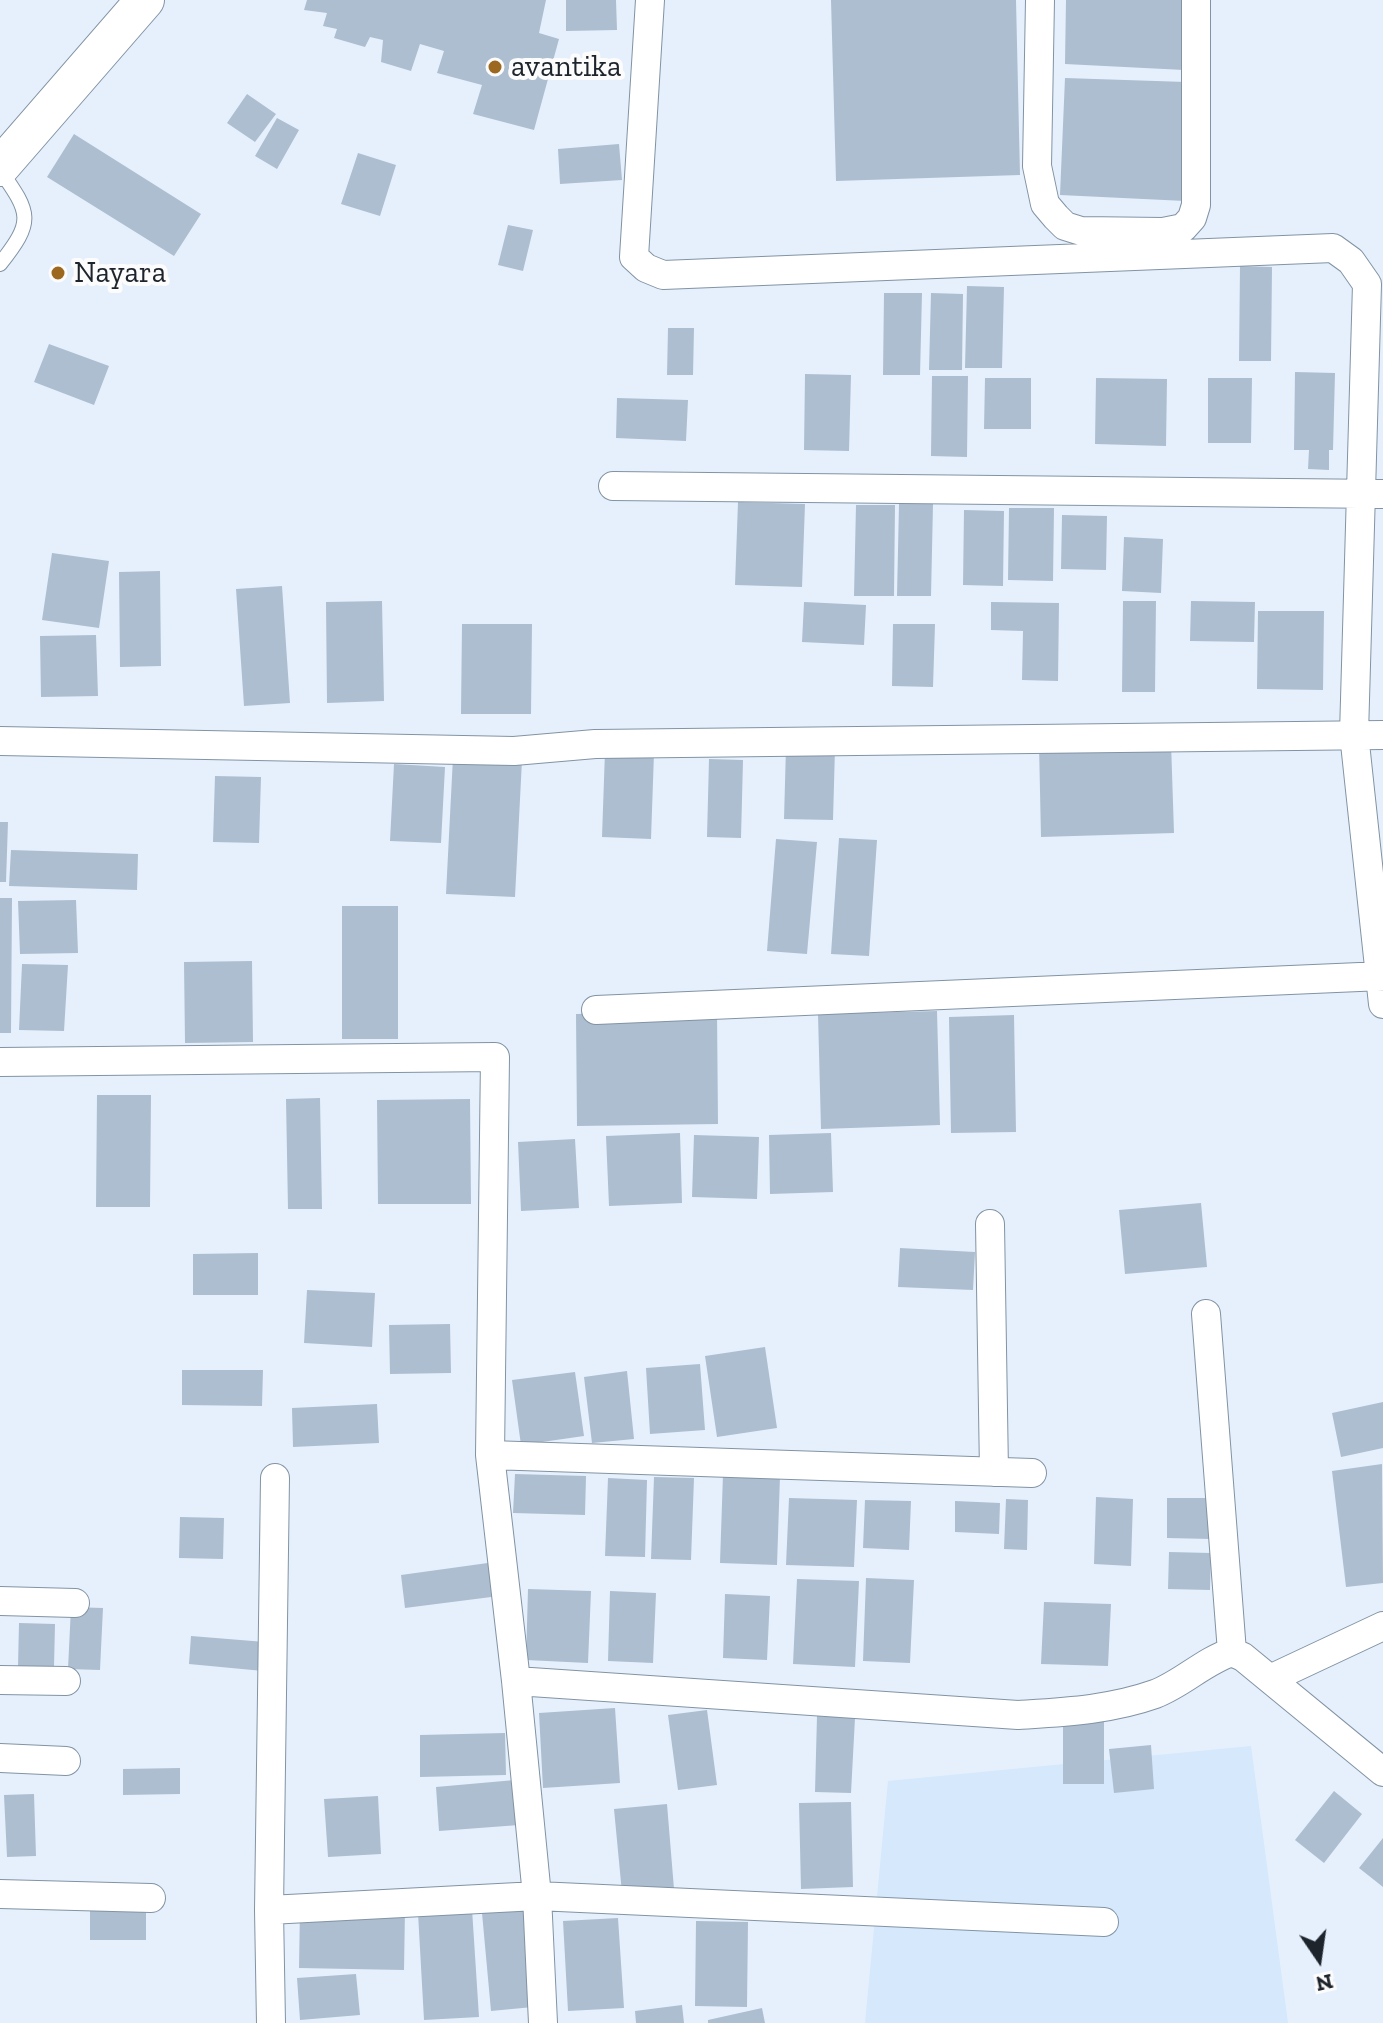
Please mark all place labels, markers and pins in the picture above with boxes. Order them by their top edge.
place label: avantika [511,49,621,85]
marker: avantika [486,58,504,76]
place label: Nayara [74,255,166,291]
marker: Nayara [49,264,67,282]

